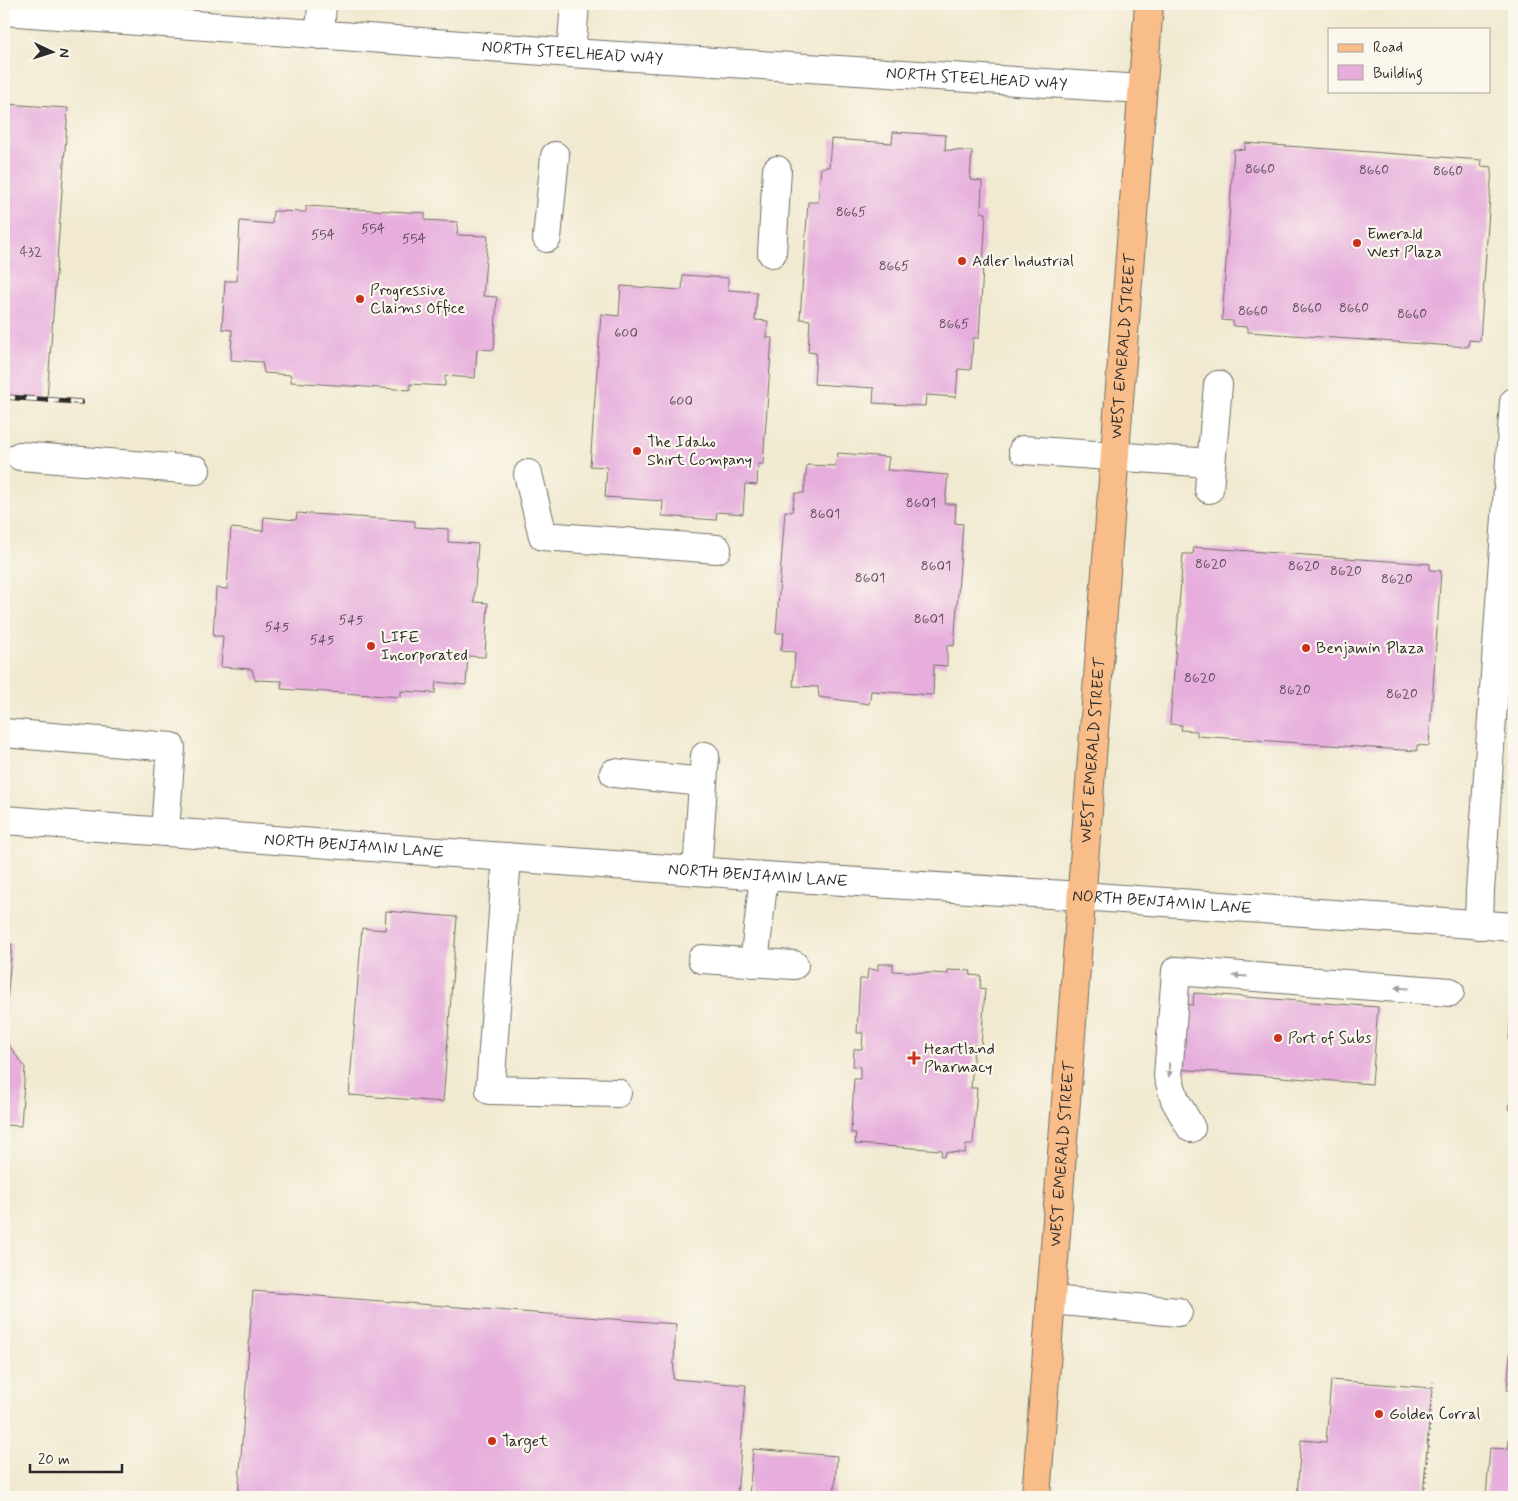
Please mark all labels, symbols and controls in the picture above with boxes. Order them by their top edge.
north arrow [28,28,78,78]
legend [1328,28,1490,92]
street label: NORTH STEELHEAD WAY [481,36,664,69]
text: Road [1373,38,1403,58]
text: N [55,48,73,58]
street label: NORTH STEELHEAD WAY [885,62,1068,95]
text: Building [1373,64,1423,85]
house number: 8660 [1245,160,1275,178]
house number: 8660 [1359,161,1389,179]
house number: 8660 [1433,162,1463,180]
house number: 8665 [836,203,866,221]
house number: 554 [361,220,385,238]
place label: Emerald West Plaza [1367,224,1442,263]
house number: 554 [311,226,335,244]
house number: 554 [402,230,426,248]
marker: Emerald West Plaza [1351,237,1363,249]
house number: 432 [20,243,42,261]
place label: Adler Industrial [972,251,1074,272]
street label: WEST EMERALD STREET [1106,252,1141,440]
marker: Adler Industrial [956,255,968,267]
house number: 8665 [879,257,909,275]
place label: Progressive Claims Office [370,280,465,319]
marker: Progressive Claims Office [354,293,366,305]
house number: 8660 [1292,299,1322,317]
house number: 8660 [1339,299,1369,317]
house number: 8660 [1238,302,1268,320]
house number: 8660 [1397,305,1427,323]
house number: 8665 [939,315,969,333]
house number: 600 [614,324,638,342]
house number: 600 [669,392,693,410]
place label: The Idaho Shirt Company [647,432,752,471]
marker: The Idaho Shirt Company [631,445,643,457]
house number: 8601 [906,494,936,512]
house number: 8601 [810,505,840,523]
house number: 8620 [1195,555,1227,573]
house number: 8601 [921,557,951,575]
house number: 8620 [1288,557,1320,575]
house number: 8620 [1330,562,1362,580]
house number: 8601 [855,569,885,587]
house number: 8620 [1381,570,1413,588]
house number: 8601 [914,610,944,628]
house number: 545 [339,611,364,629]
house number: 545 [265,618,290,636]
place label: LIFE Incorporated [381,627,468,666]
house number: 545 [310,631,335,649]
place label: Benjamin Plaza [1316,638,1424,659]
marker: LIFE Incorporated [365,640,377,652]
marker: Benjamin Plaza [1300,642,1312,654]
street label: WEST EMERALD STREET [1075,656,1110,844]
house number: 8620 [1184,669,1216,687]
house number: 8620 [1279,681,1311,699]
house number: 8620 [1386,685,1418,703]
street label: NORTH BENJAMIN LANE [263,829,445,863]
street label: NORTH BENJAMIN LANE [667,858,848,892]
street label: NORTH BENJAMIN LANE [1072,885,1253,919]
one-way arrow [1231,972,1247,980]
one-way arrow [1393,984,1409,992]
place label: Port of Subs [1288,1028,1372,1049]
marker: Port of Subs [1272,1032,1284,1044]
place label: Heartland Pharmacy [924,1039,995,1078]
marker: Heartland Pharmacy [908,1052,920,1064]
street label: WEST EMERALD STREET [1044,1059,1080,1247]
one-way arrow [1164,1062,1172,1078]
place label: Golden Corral [1389,1404,1481,1425]
marker: Golden Corral [1373,1408,1385,1420]
place label: Target [502,1431,549,1453]
marker: Target [486,1435,498,1447]
scale bar [30,1441,122,1473]
text: 20 m [38,1450,70,1470]

